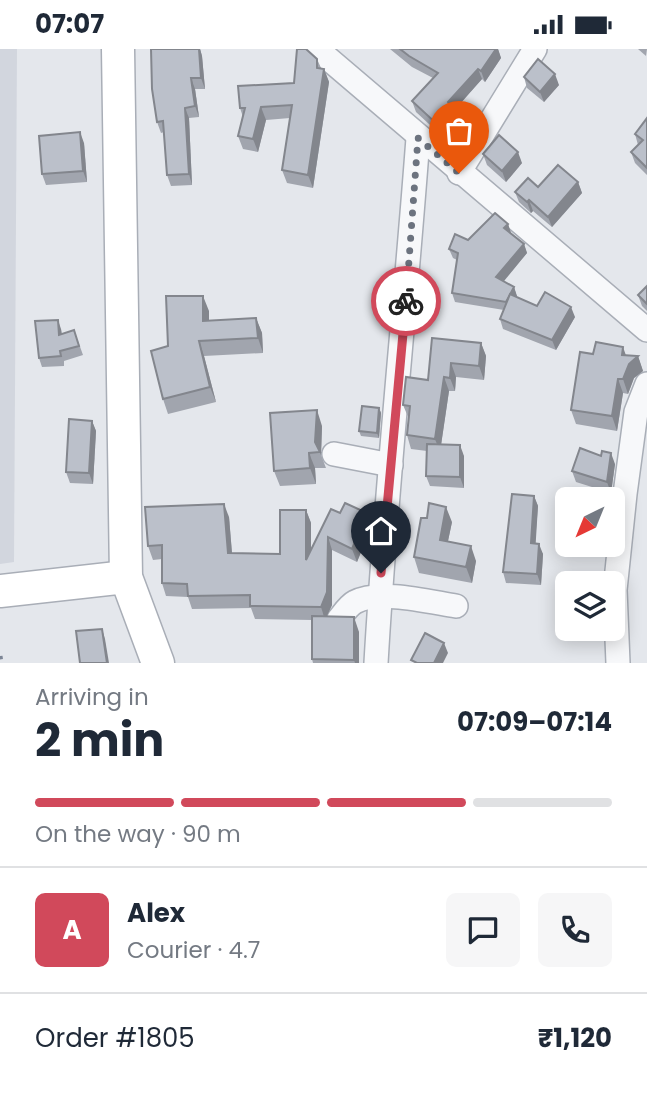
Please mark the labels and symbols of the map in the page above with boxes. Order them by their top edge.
pin [429,101,489,173]
courier [371,266,441,336]
north arrow [555,487,625,557]
pin [351,501,411,573]

